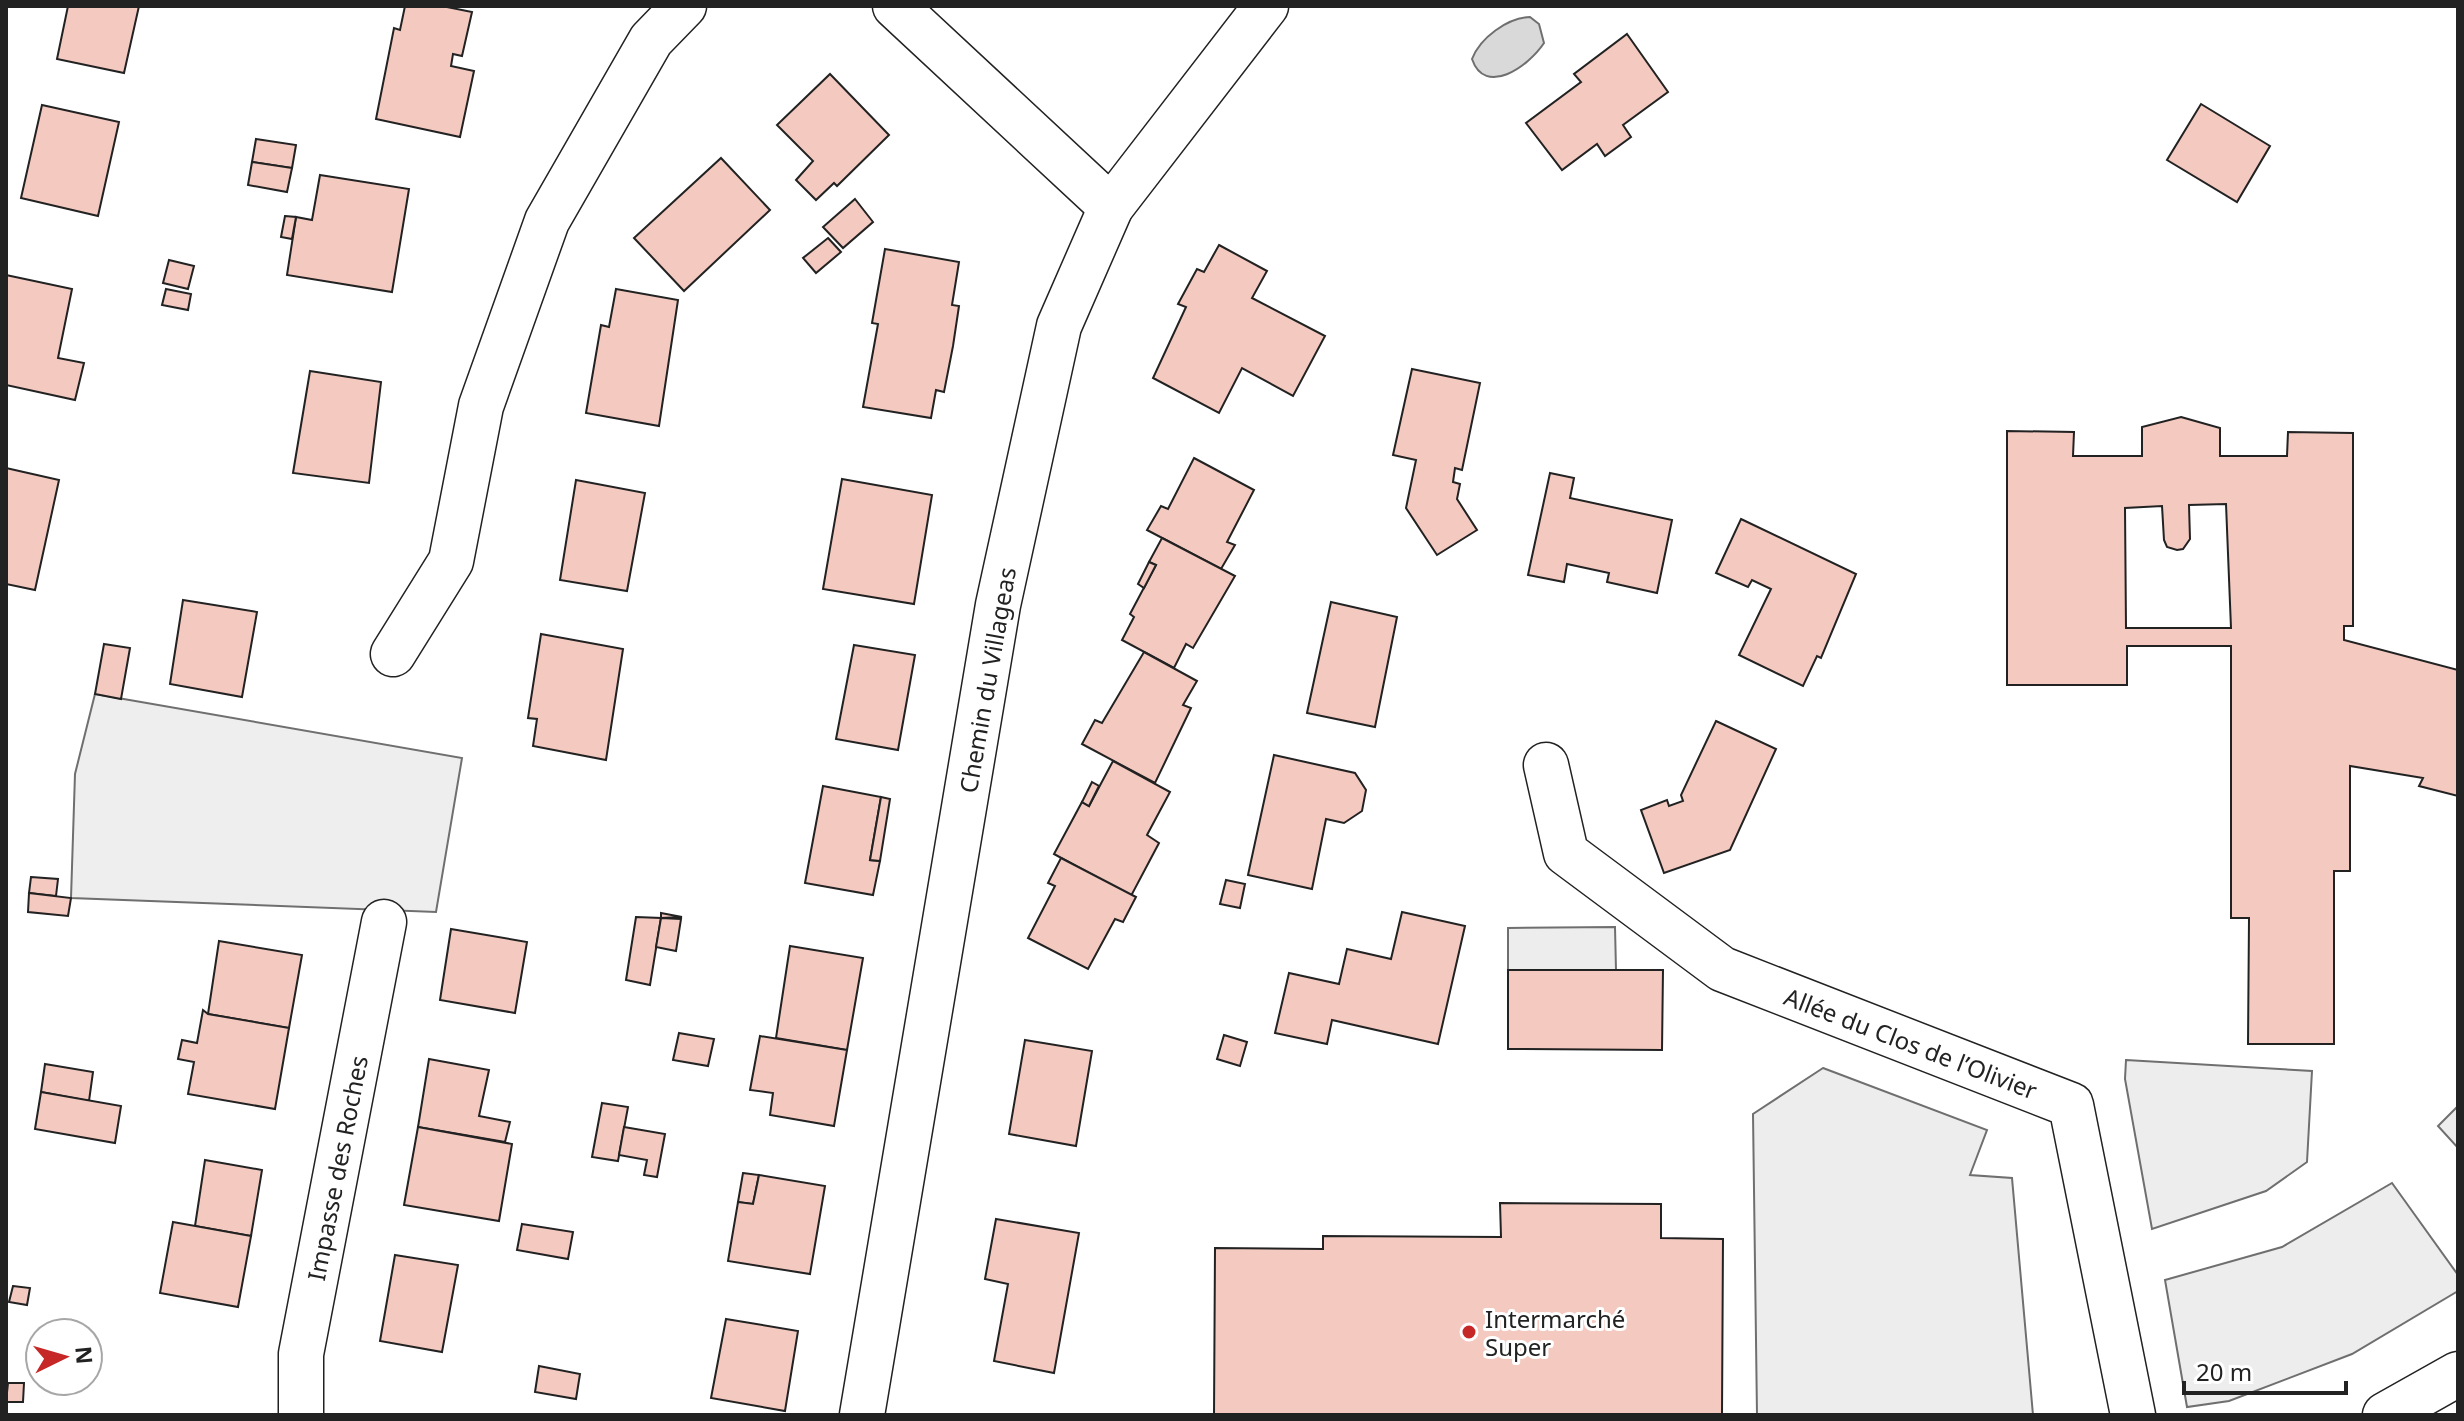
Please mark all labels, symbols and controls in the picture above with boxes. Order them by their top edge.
street label: Chemin du Villageas [951,564,1023,796]
street label: Allée du Clos de l’Olivier [1780,980,2042,1107]
street label: Impasse des Roches [299,1053,375,1283]
place label: Intermarché Super [1485,1302,1625,1363]
north arrow [24,1317,104,1397]
marker: Intermarché Super [1460,1323,1478,1341]
text: N [69,1345,101,1365]
scale bar [2184,1345,2346,1395]
text: 20 m [2196,1355,2252,1388]

